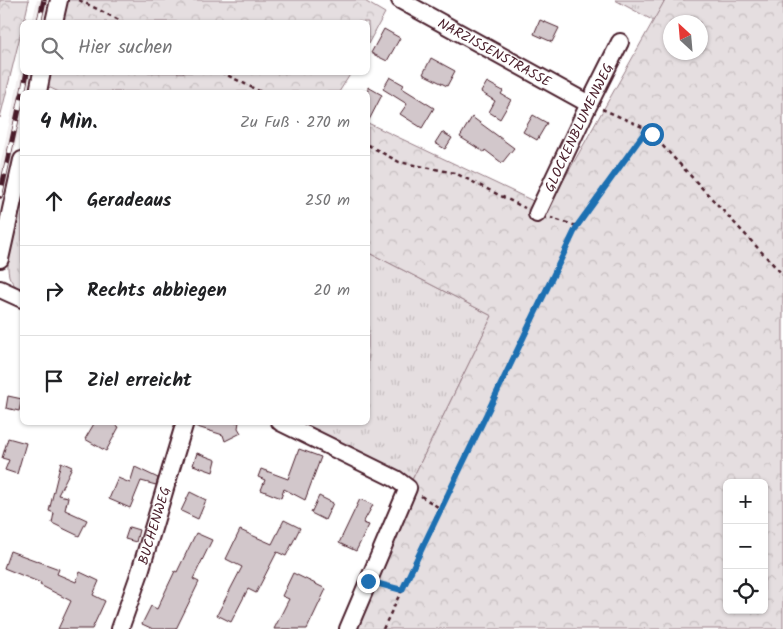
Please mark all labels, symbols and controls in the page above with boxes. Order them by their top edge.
street label: NARZISSENSTRASSE [433,13,556,93]
north arrow [663,15,708,60]
search box [20,20,370,75]
text: Hier suchen [78,33,172,63]
icon: search [38,34,66,62]
street label: GLOCKENBLUMENWEG [539,60,620,196]
text: 4 Min. [40,106,97,139]
text: Zu Fuß · 270 m [240,110,350,135]
route start [641,123,664,146]
text: Geradeaus [87,186,172,216]
icon: ahead [40,187,68,215]
text: 250 m [305,188,350,213]
text: Rechts abbiegen [87,276,227,306]
icon: right [40,277,68,305]
text: 20 m [314,278,350,303]
text: Ziel erreicht [87,366,192,396]
icon: arrive [40,367,68,395]
map controls [723,479,768,614]
button: + [723,479,768,524]
street label: BUCHENWEG [133,484,177,567]
button: − [723,524,768,569]
button: locate [723,569,768,614]
route end [357,570,380,593]

